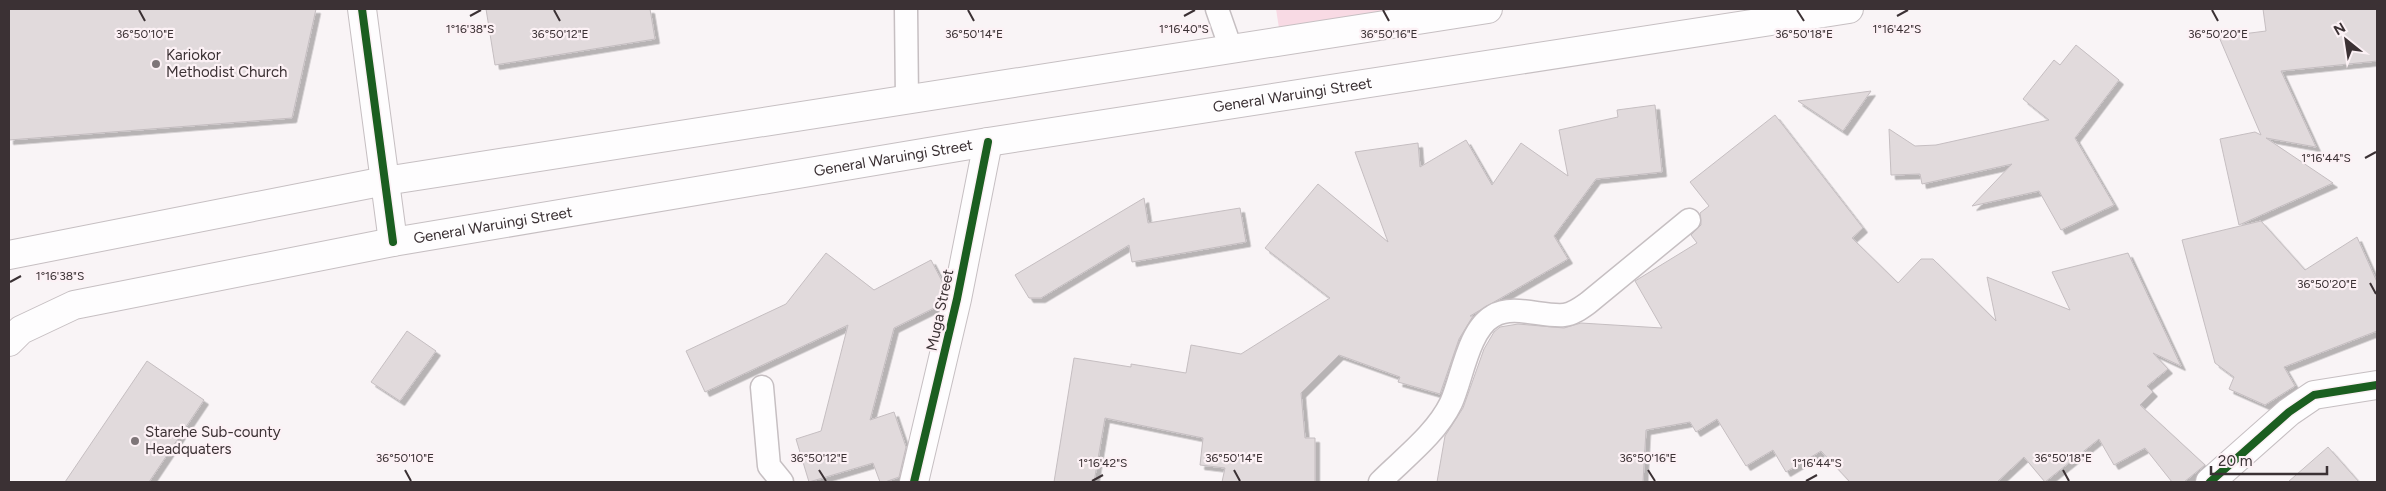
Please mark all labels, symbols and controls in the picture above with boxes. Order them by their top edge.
north arrow [2321,15,2371,65]
text: N [2331,19,2349,39]
text: 1°16'38"S [446,22,494,36]
text: 1°16'40"S [1159,22,1209,36]
text: 1°16'42"S [1873,22,1921,36]
text: 36°50'10"E [116,27,174,41]
text: 36°50'12"E [531,27,589,41]
text: 36°50'14"E [945,27,1003,41]
text: 36°50'16"E [1360,27,1418,41]
text: 36°50'18"E [1775,27,1833,41]
text: 36°50'20"E [2188,27,2248,41]
place label: Kariokor Methodist Church [166,46,287,81]
marker: Kariokor Methodist Church [150,58,162,70]
street label: General Waruingi Street [1211,74,1373,116]
street label: General Waruingi Street [812,136,974,180]
text: 1°16'44"S [2301,151,2351,165]
street label: General Waruingi Street [412,203,574,247]
street label: Muga Street [923,267,958,353]
text: 1°16'38"S [36,269,84,283]
text: 36°50'20"E [2297,277,2357,291]
place label: Starehe Sub-county Headquaters [145,423,281,458]
marker: Starehe Sub-county Headquaters [129,435,141,447]
scale bar [2211,444,2327,476]
text: 36°50'10"E [376,451,434,465]
text: 36°50'12"E [790,451,848,465]
text: 36°50'14"E [1205,451,1263,465]
text: 36°50'16"E [1619,451,1677,465]
text: 36°50'18"E [2034,451,2092,465]
text: 20 m [2218,452,2252,470]
text: 1°16'42"S [1079,456,1127,470]
text: 1°16'44"S [1792,456,1842,470]

